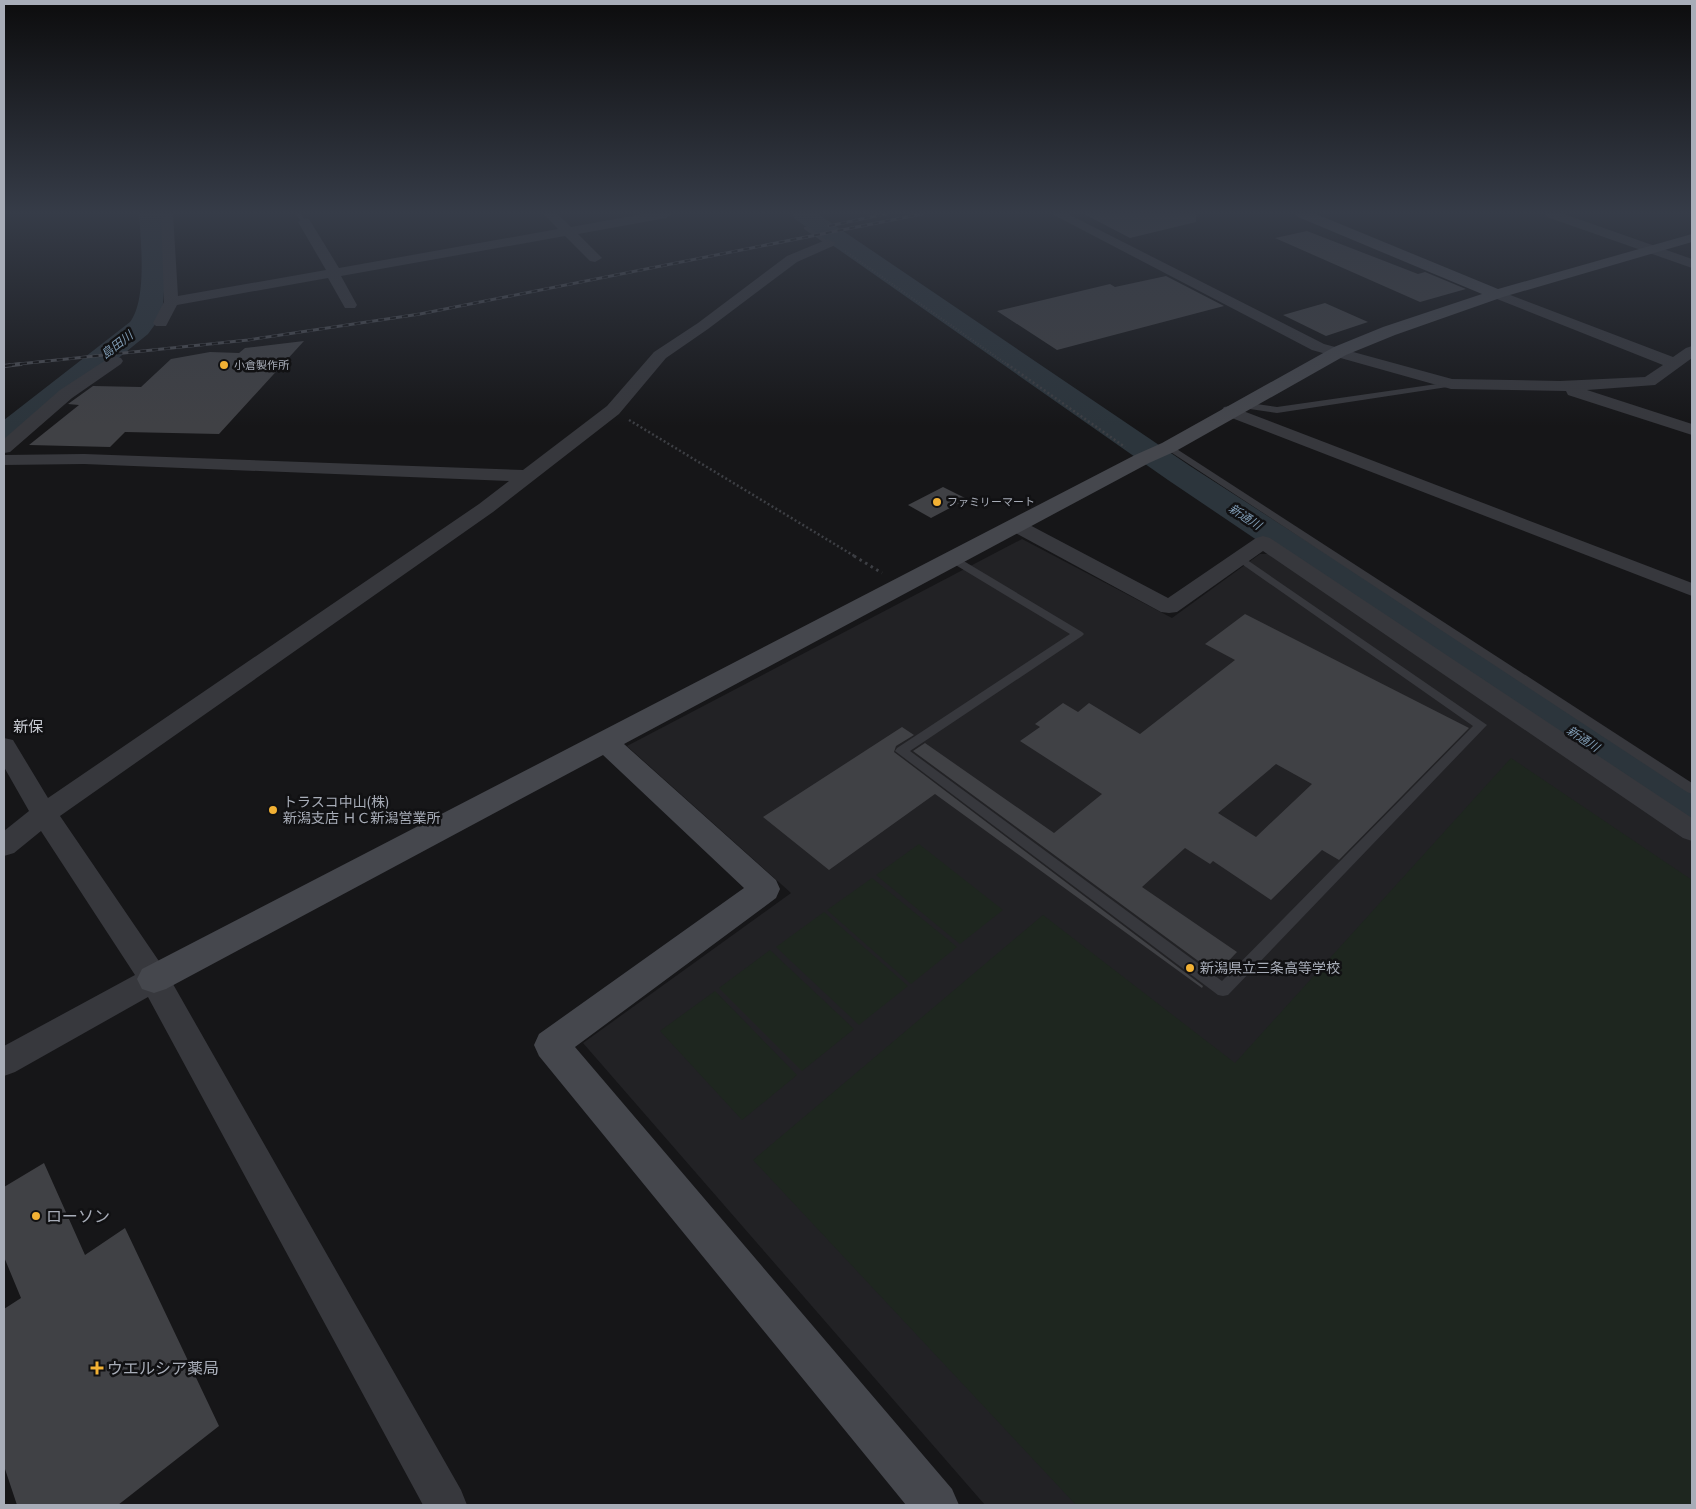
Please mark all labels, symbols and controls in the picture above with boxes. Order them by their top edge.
water label: 島田川 [99,327,137,362]
marker: 小倉製作所 [218,359,230,371]
place label: 小倉製作所 [234,359,290,371]
marker: ファミリーマート [931,496,943,508]
place label: ファミリーマート [947,496,1035,508]
water label: 新通川 [1226,501,1266,534]
district label: 新保 [13,718,43,735]
water label: 新通川 [1564,723,1604,756]
place label: トラスコ中山(株) 新潟支店 ＨＣ新潟営業所 [283,794,440,826]
marker: トラスコ中山(株) 新潟支店 ＨＣ新潟営業所 [267,804,279,816]
place label: 新潟県立三条高等学校 [1200,960,1340,976]
marker: 新潟県立三条高等学校 [1184,962,1196,974]
place label: ローソン [46,1207,110,1226]
marker: ローソン [30,1210,42,1222]
place label: ウエルシア薬局 [107,1359,219,1378]
marker: ウエルシア薬局 [91,1362,103,1374]

